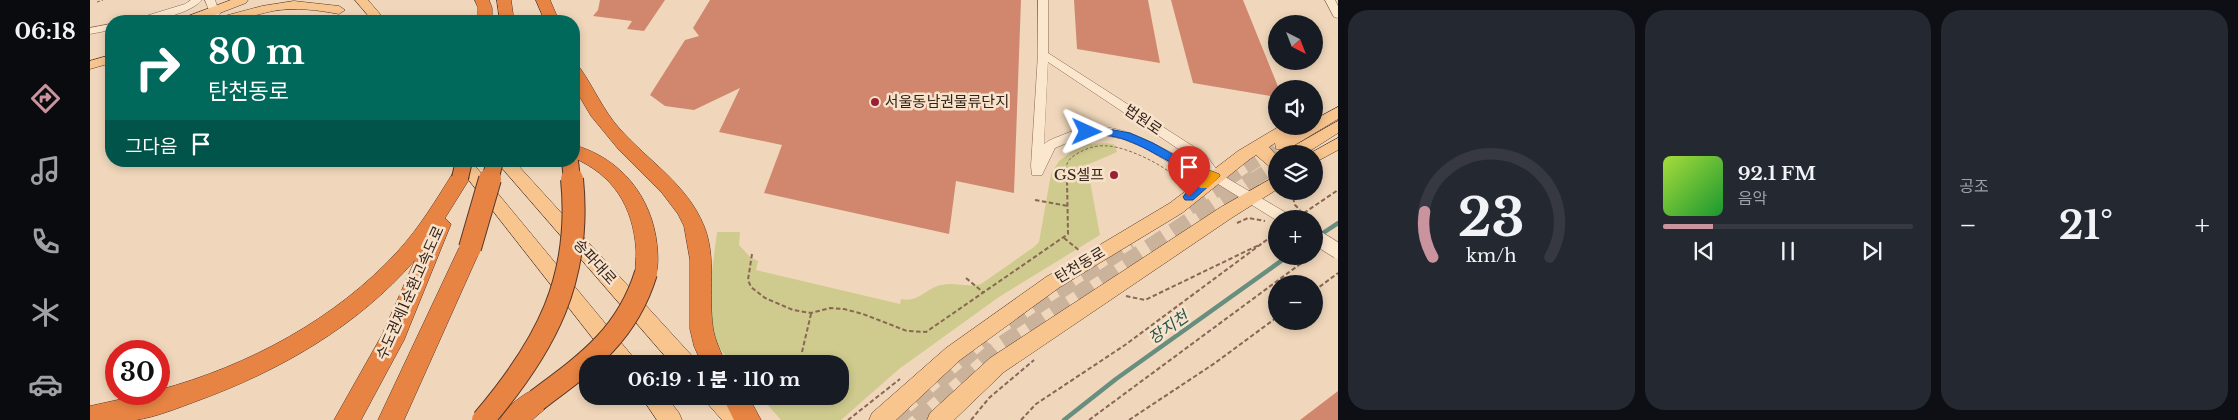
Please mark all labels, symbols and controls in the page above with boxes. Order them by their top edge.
north arrow [1268,15,1322,70]
map controls [1268,15,1323,330]
text: 06:18 [14,18,76,45]
text: 80 m [208,30,305,73]
icon: right [125,35,190,100]
text: 탄천동로 [208,78,289,105]
button: sound [1268,80,1323,135]
icon: directions [28,81,63,116]
place label: 서울동남권물류단지 [885,92,1009,111]
marker: 서울동남권물류단지 [869,96,881,108]
street label: 법원로 [1121,100,1166,139]
position arrow [1060,105,1112,157]
icon: arrive [187,130,215,158]
text: 그다음 [125,135,177,158]
button: layers [1268,145,1323,200]
pin [1168,146,1210,197]
icon: music [28,153,63,188]
icon: arrive [1175,153,1203,181]
text: 92.1 FM [1738,162,1816,185]
place label: GS셀프 [1054,165,1104,184]
marker: GS셀프 [1108,169,1120,181]
text: 공조 [1959,176,1989,196]
text: 23 [1458,186,1525,250]
text: 음악 [1738,188,1767,208]
text: 21° [2059,202,2113,249]
text: − [1959,208,1977,243]
text: + [2195,208,2210,243]
button: + [1268,210,1323,265]
street label: 수도권제1순환고속도로 [371,223,448,363]
icon: phone [28,224,63,259]
street label: 송파대로 [570,235,621,289]
icon: previous [1690,237,1718,265]
icon: pause [1774,237,1802,265]
icon: next [1858,237,1886,265]
street label: 탄천동로 [1051,242,1108,287]
text: km/h [1466,245,1517,267]
button: − [1268,275,1323,330]
icon: climate [28,295,63,330]
water label: 장지천 [1144,305,1194,348]
speed limit sign: 30 [105,340,170,405]
icon: car [28,367,63,402]
text: 06:19 · 1 분 · 110 m [628,368,800,391]

